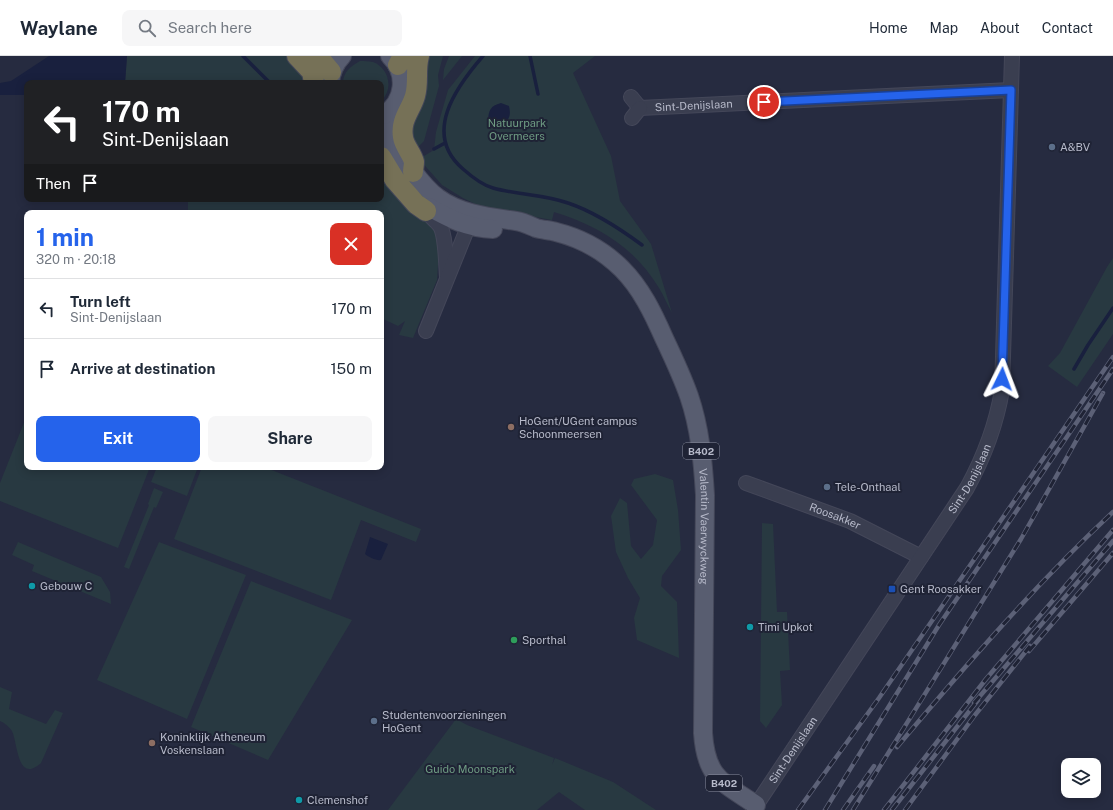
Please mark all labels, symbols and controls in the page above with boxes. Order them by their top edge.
search box [122,10,402,46]
text: Waylane [20,17,98,39]
icon: search [136,17,158,39]
text: Search here [168,19,252,36]
text: Home [869,20,908,36]
text: Map [930,20,958,36]
text: About [980,20,1020,36]
text: Contact [1042,20,1093,36]
pin [747,85,781,119]
icon: arrive [753,91,775,113]
text: 170 m [102,95,181,128]
icon: left [36,96,88,148]
street label: Sint-Denijslaan [655,98,733,113]
park label: Natuurpark Overmeers [488,117,546,142]
text: Sint-Denijslaan [102,129,229,150]
place label: A&BV [1060,141,1091,153]
marker: A&BV [1047,142,1057,152]
icon: arrive [79,172,101,194]
text: Then [36,175,71,192]
text: 1 min [36,223,94,251]
button: close [330,223,372,265]
text: 320 m · 20:18 [36,252,116,267]
text: Turn left [70,293,131,310]
icon: left [36,298,58,320]
text: 170 m [331,300,372,317]
text: Sint-Denijslaan [70,310,162,325]
icon: arrive [36,358,58,380]
position arrow [981,358,1023,400]
text: Arrive at destination [70,360,215,377]
text: 150 m [330,360,372,377]
place label: HoGent/UGent campus Schoonmeersen [519,415,637,440]
button: Exit [36,416,200,462]
button: Share [208,416,372,462]
marker: HoGent/UGent campus Schoonmeersen [506,422,516,432]
street label: Sint-Denijslaan [946,442,993,516]
road number: B402 [683,443,719,459]
street label: Valentin Vaerwyckweg [697,468,711,585]
place label: Tele-Onthaal [835,481,901,493]
marker: Tele-Onthaal [822,482,832,492]
street label: Roosakker [808,501,863,531]
place label: Gebouw C [40,580,92,592]
marker: Gebouw C [27,581,37,591]
place label: Gent Roosakker [900,583,981,595]
marker: Gent Roosakker [887,584,897,594]
place label: Timi Upkot [758,621,813,633]
marker: Timi Upkot [745,622,755,632]
place label: Sporthal [522,634,566,646]
marker: Sporthal [509,635,519,645]
place label: Studentenvoorzieningen HoGent [382,709,506,734]
street label: Sint-Denijslaan [766,714,819,786]
marker: Studentenvoorzieningen HoGent [369,716,379,726]
place label: Koninklijk Atheneum Voskenslaan [160,731,265,756]
marker: Koninklijk Atheneum Voskenslaan [147,738,157,748]
map controls [1061,758,1101,798]
button: layers [1061,758,1101,798]
park label: Guido Moonspark [425,763,515,775]
road number: B402 [706,775,742,791]
place label: Clemenshof [307,794,369,806]
marker: Clemenshof [294,795,304,805]

